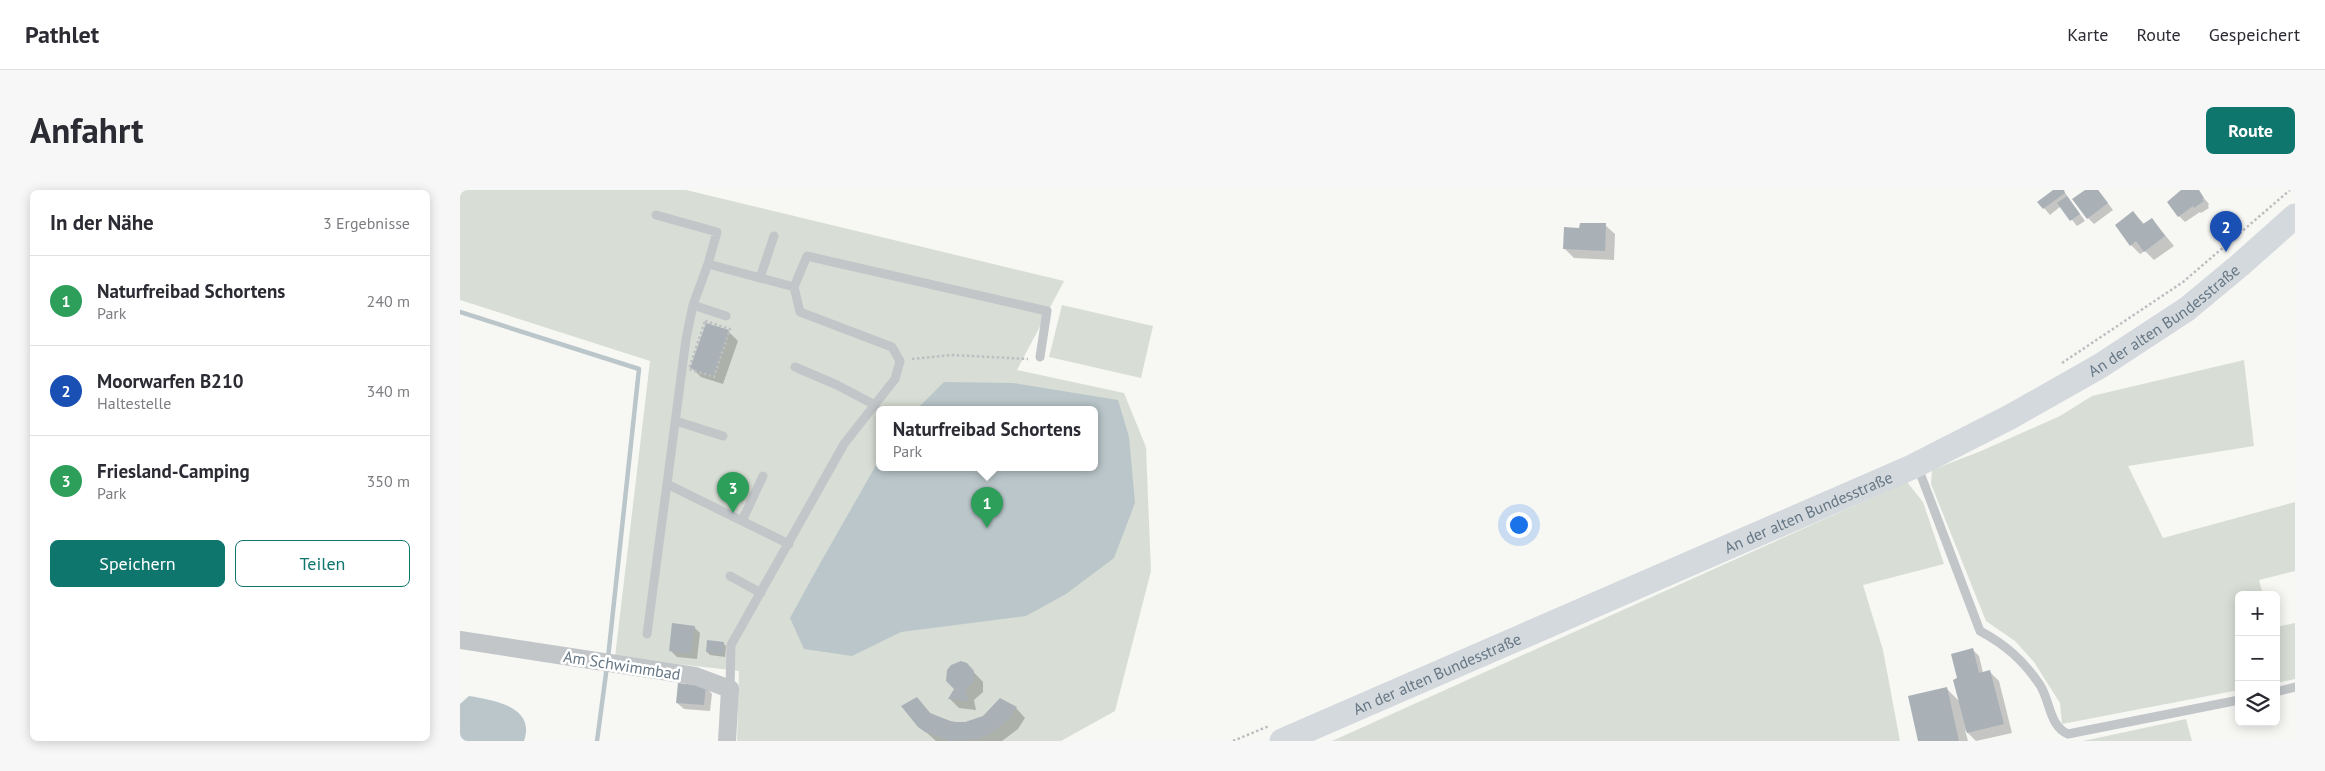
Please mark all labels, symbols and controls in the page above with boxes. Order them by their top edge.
text: Pathlet [25,19,99,50]
text: Karte [2067,23,2108,46]
text: Route [2136,23,2181,46]
text: Gespeichert [2209,23,2300,46]
text: Anfahrt [30,107,143,153]
button: Route [2206,107,2295,154]
text: In der Nähe [50,209,154,236]
pin: 2 [2210,211,2242,252]
text: 3 Ergebnisse [323,213,410,233]
street label: An der alten Bundesstraße [2084,260,2244,381]
text: Naturfreibad Schortens [97,279,285,303]
text: 1 [61,291,71,311]
text: 240 m [367,291,410,311]
text: Park [97,303,126,323]
text: Moorwarfen B210 [97,369,243,393]
text: 2 [61,381,71,401]
text: 340 m [367,381,410,401]
text: Haltestelle [97,393,171,413]
popup [876,406,1098,471]
text: Naturfreibad Schortens [893,417,1081,441]
text: Park [893,441,922,461]
text: Friesland-Camping [97,459,250,483]
street label: An der alten Bundesstraße [1721,467,1896,557]
text: 3 [61,471,71,491]
text: 350 m [367,471,410,491]
pin: 3 [717,472,749,513]
text: Park [97,483,126,503]
pin: 1 [971,487,1003,528]
your location [1506,512,1532,538]
button: Speichern [50,540,225,587]
button: Teilen [235,540,410,587]
map controls [2235,591,2280,726]
button: + [2235,591,2280,636]
street label: An der alten Bundesstraße [1350,628,1524,719]
button: − [2235,636,2280,681]
street label: Am Schwimmbad [562,646,682,684]
button: layers [2235,681,2280,726]

